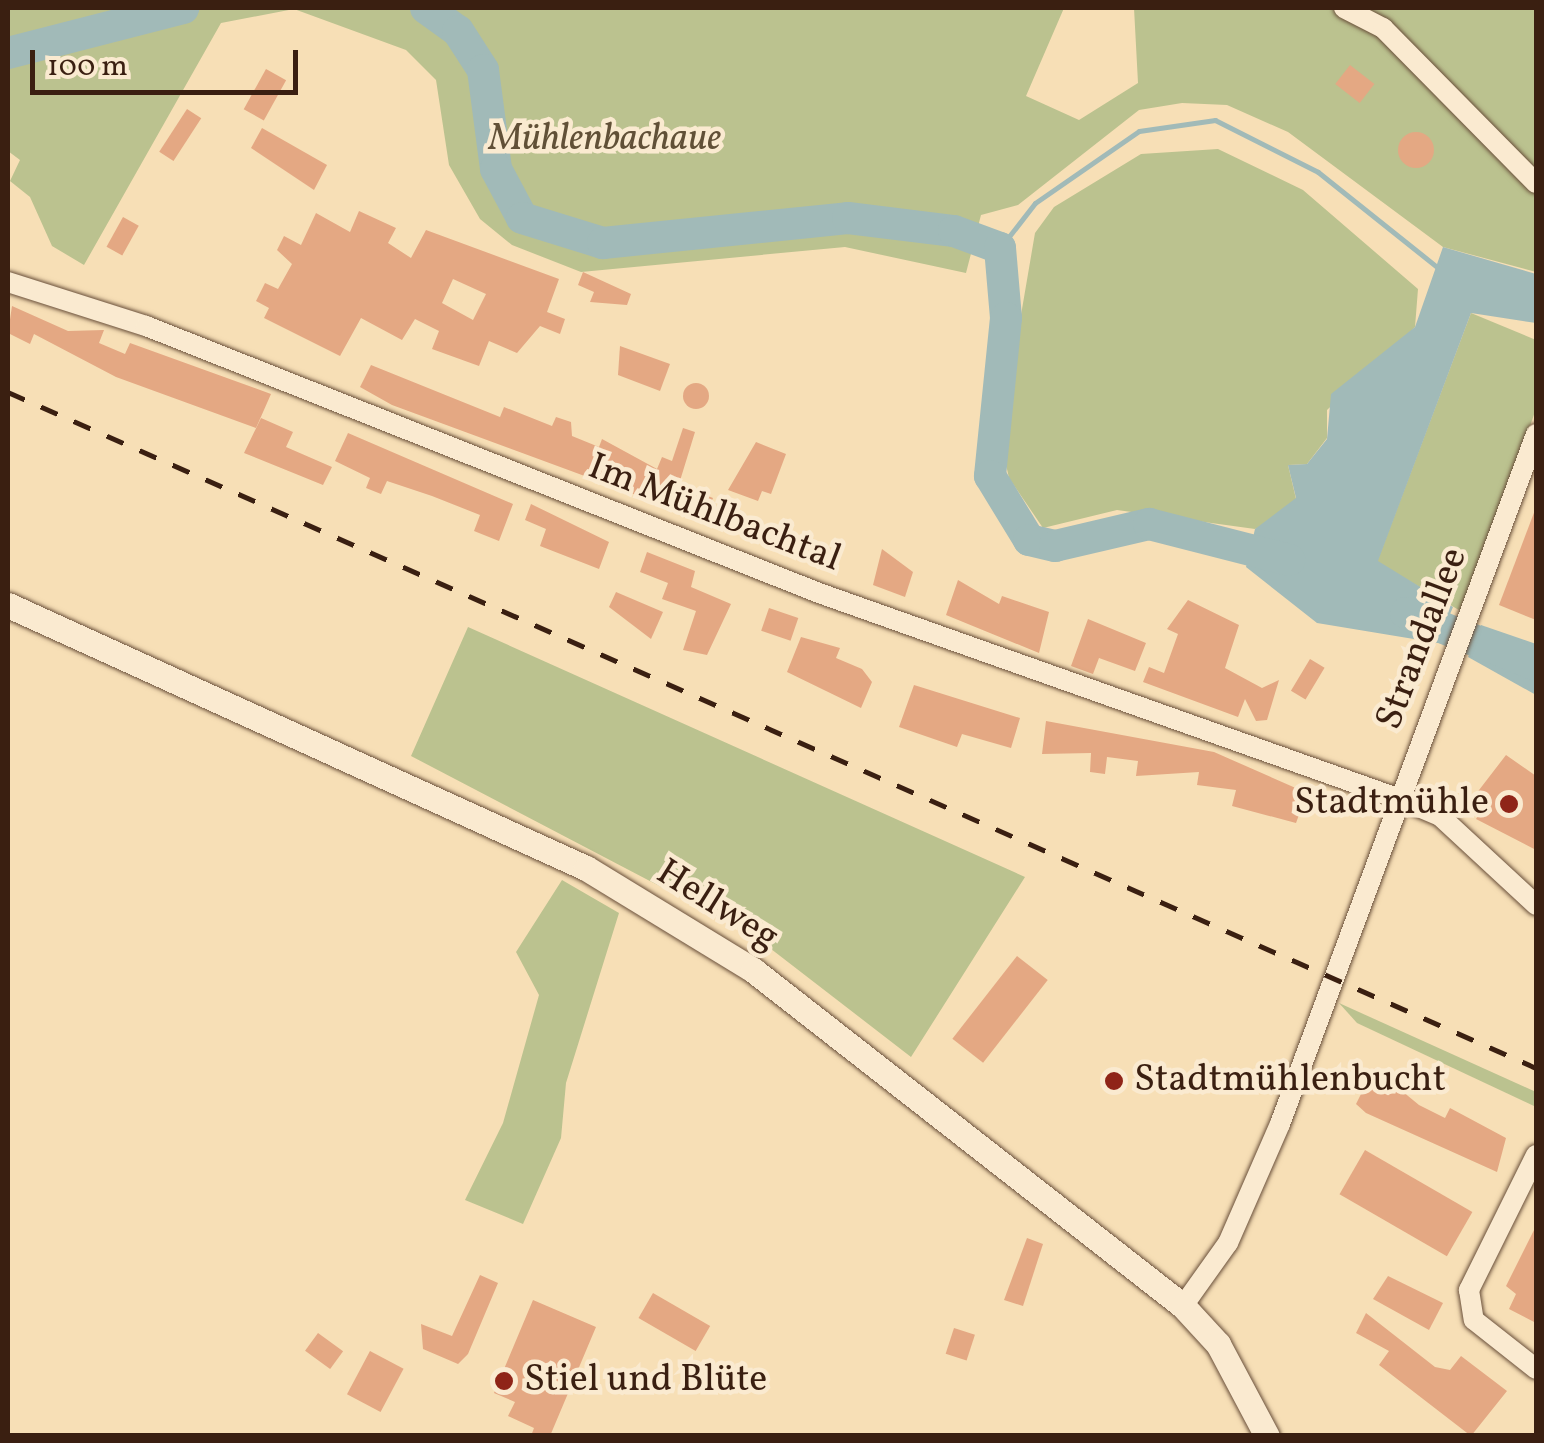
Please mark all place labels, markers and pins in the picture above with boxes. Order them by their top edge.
place label: Stadtmühle [1294,781,1489,827]
marker: Stadtmühle [1498,793,1520,815]
place label: Stadtmühlenbucht [1134,1058,1446,1104]
marker: Stadtmühlenbucht [1103,1070,1125,1092]
place label: Stiel und Blüte [524,1358,767,1404]
marker: Stiel und Blüte [493,1370,515,1392]

